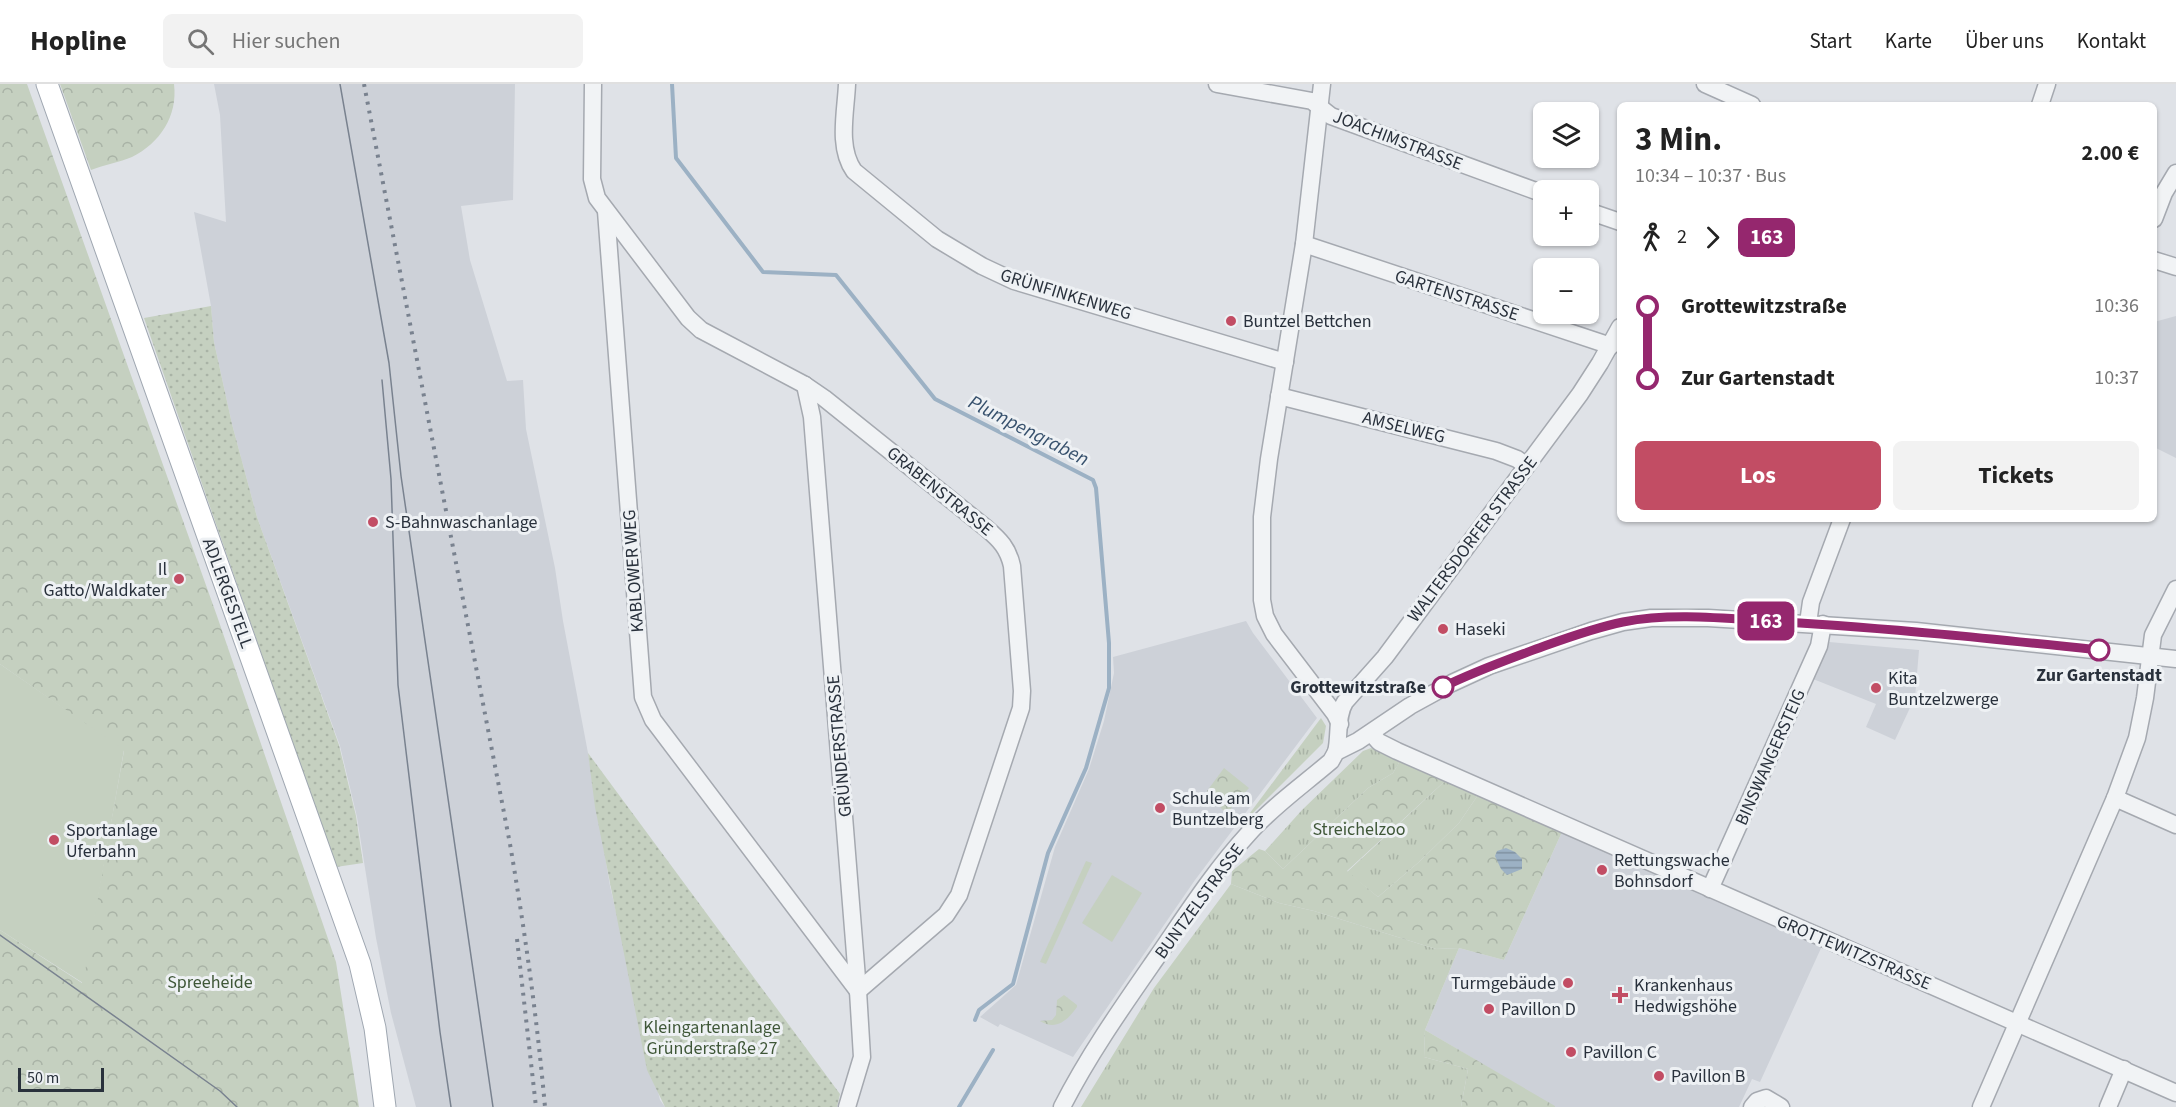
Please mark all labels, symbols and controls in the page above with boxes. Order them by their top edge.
search box [163,14,583,68]
text: Hopline [30,21,127,61]
icon: search [184,25,217,58]
text: Hier suchen [232,25,341,57]
text: Start [1809,26,1852,56]
text: Karte [1885,26,1932,56]
text: Über uns [1965,26,2044,56]
text: Kontakt [2077,26,2146,56]
map controls [1533,102,1599,324]
button: layers [1533,102,1599,168]
street label: JOACHIMSTRASSE [1329,104,1466,177]
text: 3 Min. [1635,116,1722,163]
text: 2.00 € [2082,137,2139,169]
text: 10:34 – 10:37 · Bus [1635,162,1786,190]
button: + [1533,180,1599,246]
icon: walk [1635,221,1668,254]
icon: forward [1696,221,1729,254]
text: 163 [1750,222,1783,252]
text: 2 [1677,223,1687,251]
button: − [1533,258,1599,324]
street label: GRÜNFINKENWEG [997,263,1135,326]
street label: GARTENSTRASSE [1392,264,1522,327]
text: Grottewitzstraße [1681,290,1847,322]
text: 10:36 [2094,292,2139,320]
place label: Buntzel Bettchen [1243,309,1372,334]
marker: Buntzel Bettchen [1224,314,1238,328]
text: Zur Gartenstadt [1681,362,1835,394]
text: 10:37 [2094,364,2139,392]
water label: Plumpengraben [963,388,1094,473]
street label: AMSELWEG [1360,405,1448,450]
street label: GRABENSTRASSE [881,441,998,542]
button: Los [1635,441,1881,510]
button: Tickets [1893,441,2139,510]
street label: WALTERSDORFER STRASSE [1402,451,1543,628]
street label: KABLOWER WEG [617,509,650,633]
place label: S-Bahnwaschanlage [385,510,538,535]
marker: S-Bahnwaschanlage [366,515,380,529]
street label: ADLERGESTELL [196,534,259,652]
place label: Il Gatto/Waldkater [43,557,168,603]
marker: Il Gatto/Waldkater [172,572,186,586]
line badge: 163 [1732,602,1800,640]
text: 163 [1749,606,1783,636]
place label: Haseki [1455,617,1506,642]
marker: Haseki [1436,622,1450,636]
marker: Zur Gartenstadt [2088,639,2110,661]
place label: Zur Gartenstadt [2036,663,2162,688]
place label: Kita Buntzelzwerge [1888,666,1999,712]
street label: GRÜNDERSTRASSE [821,674,858,818]
place label: Grottewitzstraße [1290,675,1426,700]
marker: Grottewitzstraße [1432,676,1454,698]
marker: Kita Buntzelzwerge [1869,681,1883,695]
street label: BINSWANGERSTEIG [1729,685,1812,829]
place label: Schule am Buntzelberg [1172,786,1263,832]
marker: Schule am Buntzelberg [1153,801,1167,815]
park label: Streichelzoo [1312,817,1406,842]
place label: Sportanlage Uferbahn [66,818,158,864]
marker: Sportanlage Uferbahn [47,833,61,847]
street label: BUNTZELSTRASSE [1149,838,1250,964]
place label: Rettungswache Bohnsdorf [1614,848,1730,894]
marker: Rettungswache Bohnsdorf [1595,863,1609,877]
street label: GROTTEWITZSTRASSE [1773,909,1935,996]
park label: Spreeheide [167,970,253,995]
place label: Turmgebäude [1451,971,1556,996]
place label: Krankenhaus Hedwigshöhe [1634,973,1737,1019]
marker: Turmgebäude [1561,976,1575,990]
marker: Krankenhaus Hedwigshöhe [1611,986,1629,1004]
place label: Pavillon D [1501,997,1576,1022]
marker: Pavillon D [1482,1002,1496,1016]
park label: Kleingartenanlage Gründerstraße 27 [643,1015,781,1061]
place label: Pavillon C [1583,1040,1657,1065]
marker: Pavillon C [1564,1045,1578,1059]
place label: Pavillon B [1671,1064,1745,1089]
scale bar [18,1065,104,1092]
text: 50 m [27,1067,59,1089]
marker: Pavillon B [1652,1069,1666,1083]

